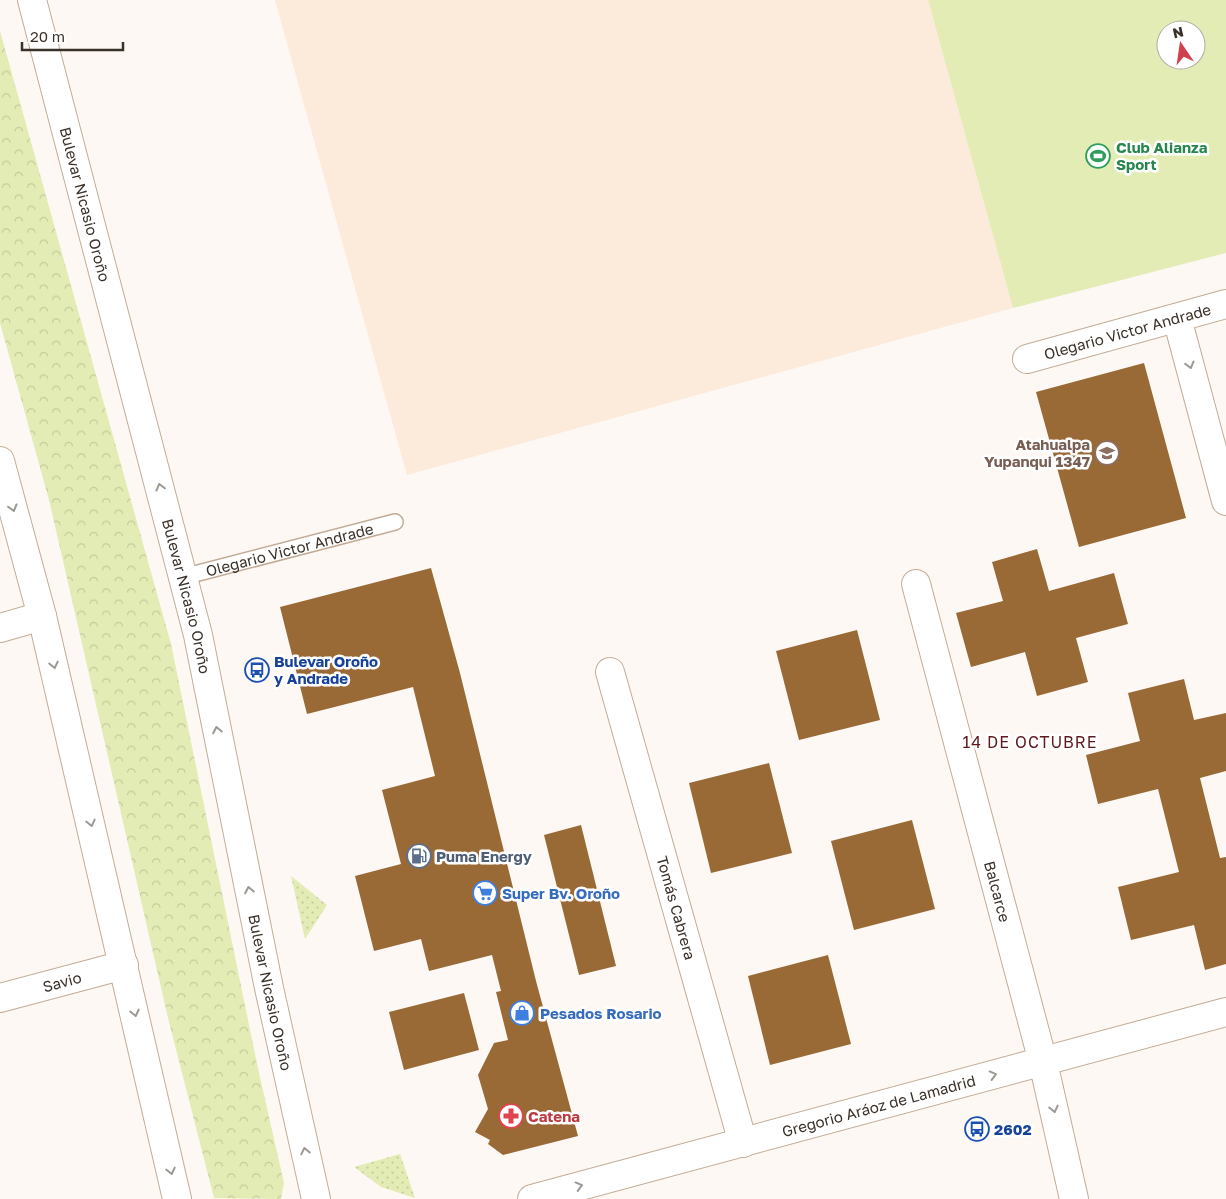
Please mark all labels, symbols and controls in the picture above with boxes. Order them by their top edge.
scale bar [22,20,124,52]
north arrow [1156,20,1206,70]
text: N [1171,22,1185,41]
text: 20 m [30,27,65,45]
street label: Bulevar Nicasio Oroño [57,125,114,283]
place label: Club Alianza Sport [1116,138,1208,173]
sports icon: Club Alianza Sport [1085,143,1111,169]
street label: Olegario Victor Andrade [1042,300,1213,363]
one-way arrow [1184,360,1194,368]
place label: Atahualpa Yupanqui 1347 [984,435,1090,470]
school or university icon: Atahualpa Yupanqui 1347 [1094,440,1120,466]
one-way arrow [155,484,165,492]
one-way arrow [7,504,17,512]
street label: Bulevar Nicasio Oroño [159,517,215,675]
street label: Olegario Victor Andrade [204,519,375,580]
place label: Bulevar Oroño y Andrade [274,652,378,687]
bus stop icon: Bulevar Oroño y Andrade [244,657,270,683]
one-way arrow [48,661,59,670]
one-way arrow [213,726,223,735]
district label: 14 DE OCTUBRE [963,732,1097,752]
one-way arrow [85,819,96,828]
fuel station icon: Puma Energy [406,843,432,869]
place label: Puma Energy [436,847,532,865]
street label: Tomás Cabrera [653,854,700,962]
street label: Balcarce [981,859,1014,924]
supermarket icon: Super Bv. Oroño [472,880,498,906]
place label: Super Bv. Oroño [502,884,620,902]
one-way arrow [245,885,255,894]
street label: Bulevar Nicasio Oroño [245,913,296,1072]
street label: Savio [41,968,83,995]
shop icon: Pesados Rosario [509,1000,535,1026]
place label: Pesados Rosario [540,1004,662,1022]
one-way arrow [129,1008,140,1017]
street label: Gregorio Aráoz de Lamadrid [780,1071,977,1140]
one-way arrow [988,1071,997,1081]
pharmacy icon: Catena [498,1103,524,1129]
one-way arrow [1048,1105,1059,1114]
place label: Catena [528,1107,580,1125]
bus stop icon: 2602 [964,1116,990,1142]
place label: 2602 [994,1120,1032,1138]
one-way arrow [300,1147,311,1156]
one-way arrow [165,1166,176,1175]
one-way arrow [574,1182,582,1192]

